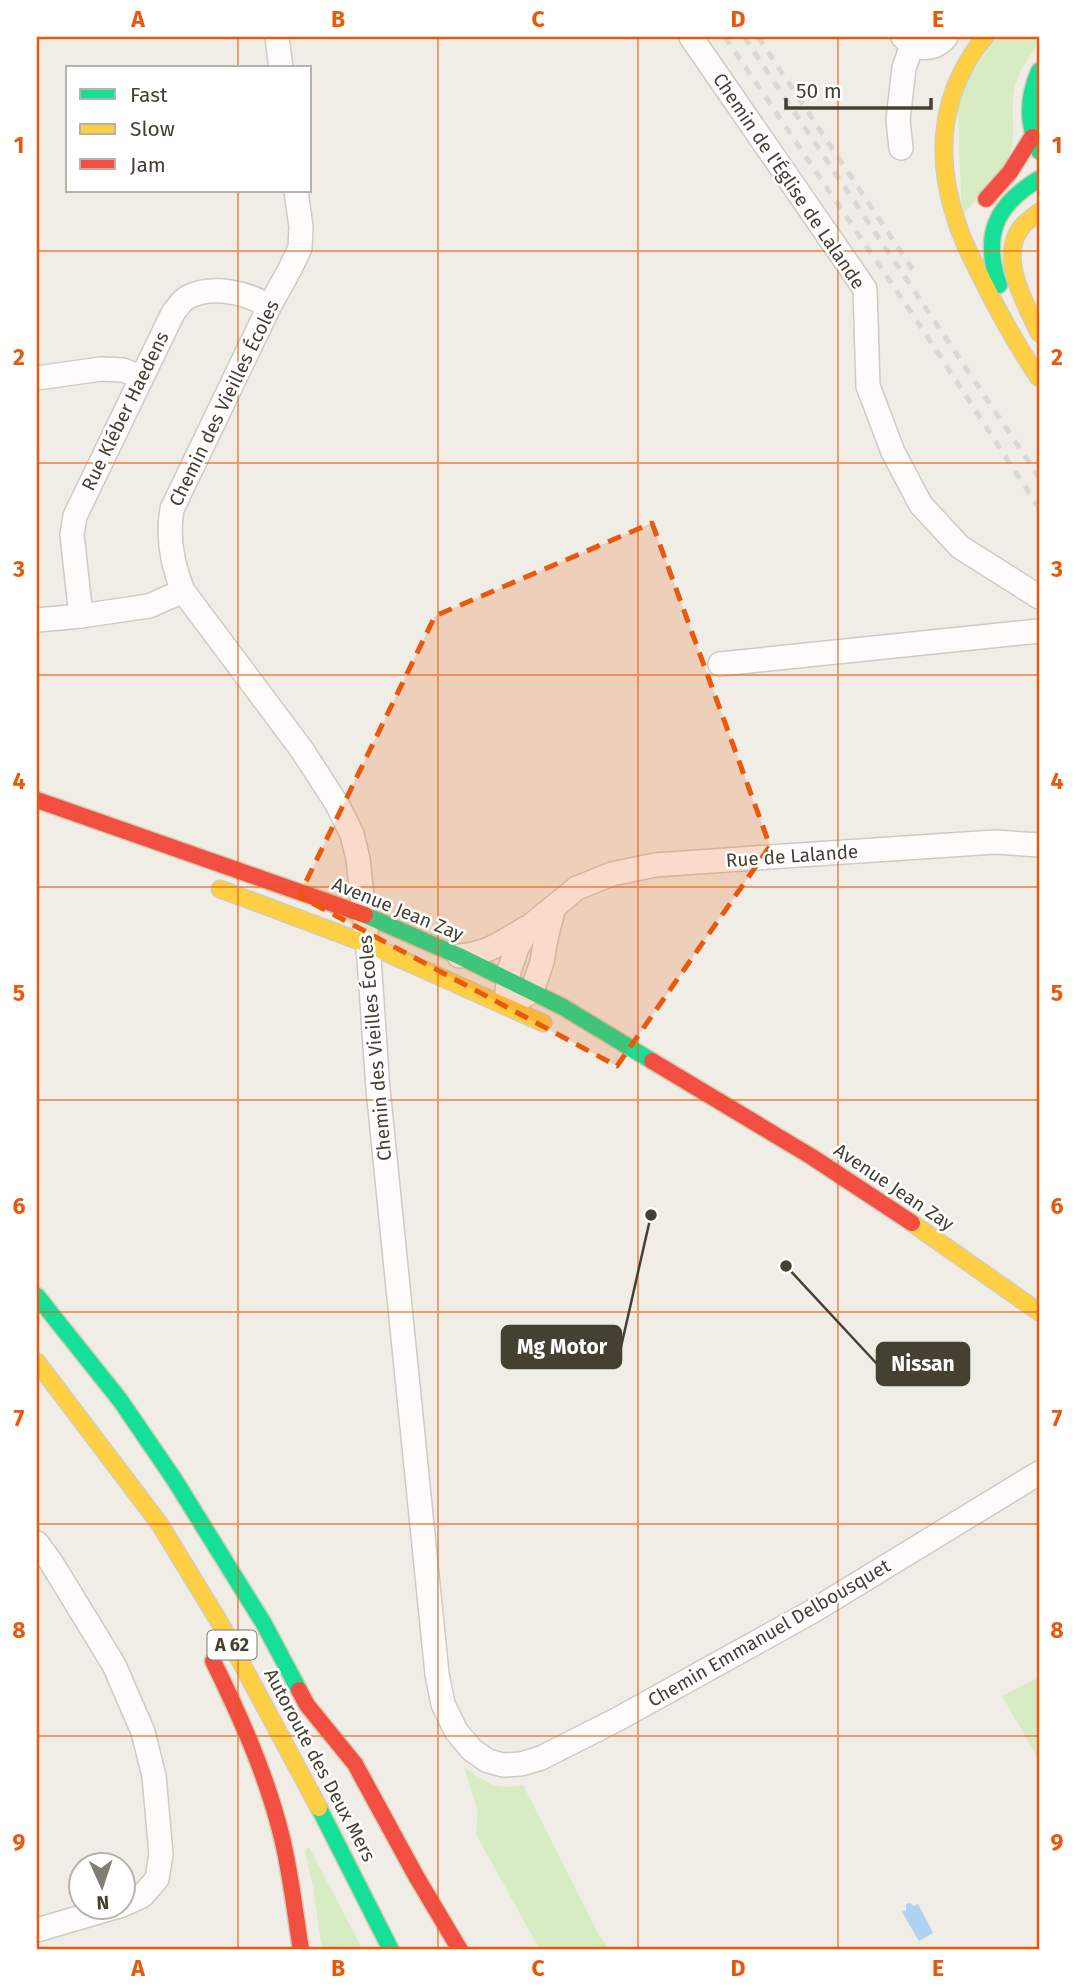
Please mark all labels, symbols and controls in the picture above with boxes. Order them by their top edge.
text: A [130,5,145,33]
text: B [331,5,345,33]
text: C [531,5,545,33]
text: D [731,5,746,33]
text: E [932,5,944,33]
legend [66,66,312,192]
scale bar [786,66,931,110]
street label: Chemin de l'Église de Lalande [708,69,870,293]
text: 50 m [796,78,842,104]
text: Fast [130,82,168,108]
text: Slow [130,116,175,142]
text: 1 [14,131,24,159]
text: 1 [1052,131,1062,159]
text: Jam [130,152,166,178]
street label: Chemin des Vieilles Écoles [164,296,284,510]
street label: Rue Kléber Haedens [76,328,174,494]
text: 2 [13,343,25,371]
text: 2 [1051,343,1063,371]
text: 3 [12,555,25,583]
text: 3 [1050,555,1063,583]
text: 4 [13,767,26,795]
text: 4 [1051,767,1064,795]
street label: Rue de Lalande [725,840,859,872]
street label: Avenue Jean Zay [329,872,468,946]
street label: Chemin des Vieilles Écoles [354,934,396,1162]
text: 5 [13,979,25,1007]
text: 5 [1051,979,1063,1007]
street label: Avenue Jean Zay [830,1138,959,1236]
text: 6 [13,1192,26,1220]
text: 6 [1051,1192,1064,1220]
callout: Mg Motor [502,1326,621,1368]
text: Mg Motor [517,1334,608,1360]
callout: Nissan [877,1343,969,1385]
text: Nissan [891,1351,955,1377]
text: 7 [14,1404,25,1432]
text: 7 [1052,1404,1063,1432]
street label: Chemin Emmanuel Delbousquet [644,1554,894,1712]
text: 8 [12,1616,26,1644]
text: 8 [1050,1616,1064,1644]
road number: A 62 [208,1630,256,1660]
street label: Autoroute des Deux Mers [259,1665,381,1865]
text: 9 [13,1828,26,1856]
text: 9 [1051,1828,1064,1856]
north arrow [66,1850,136,1920]
text: N [96,1891,110,1914]
text: A [130,1954,145,1982]
text: B [331,1954,345,1982]
text: C [531,1954,545,1982]
text: D [731,1954,746,1982]
text: E [932,1954,944,1982]

